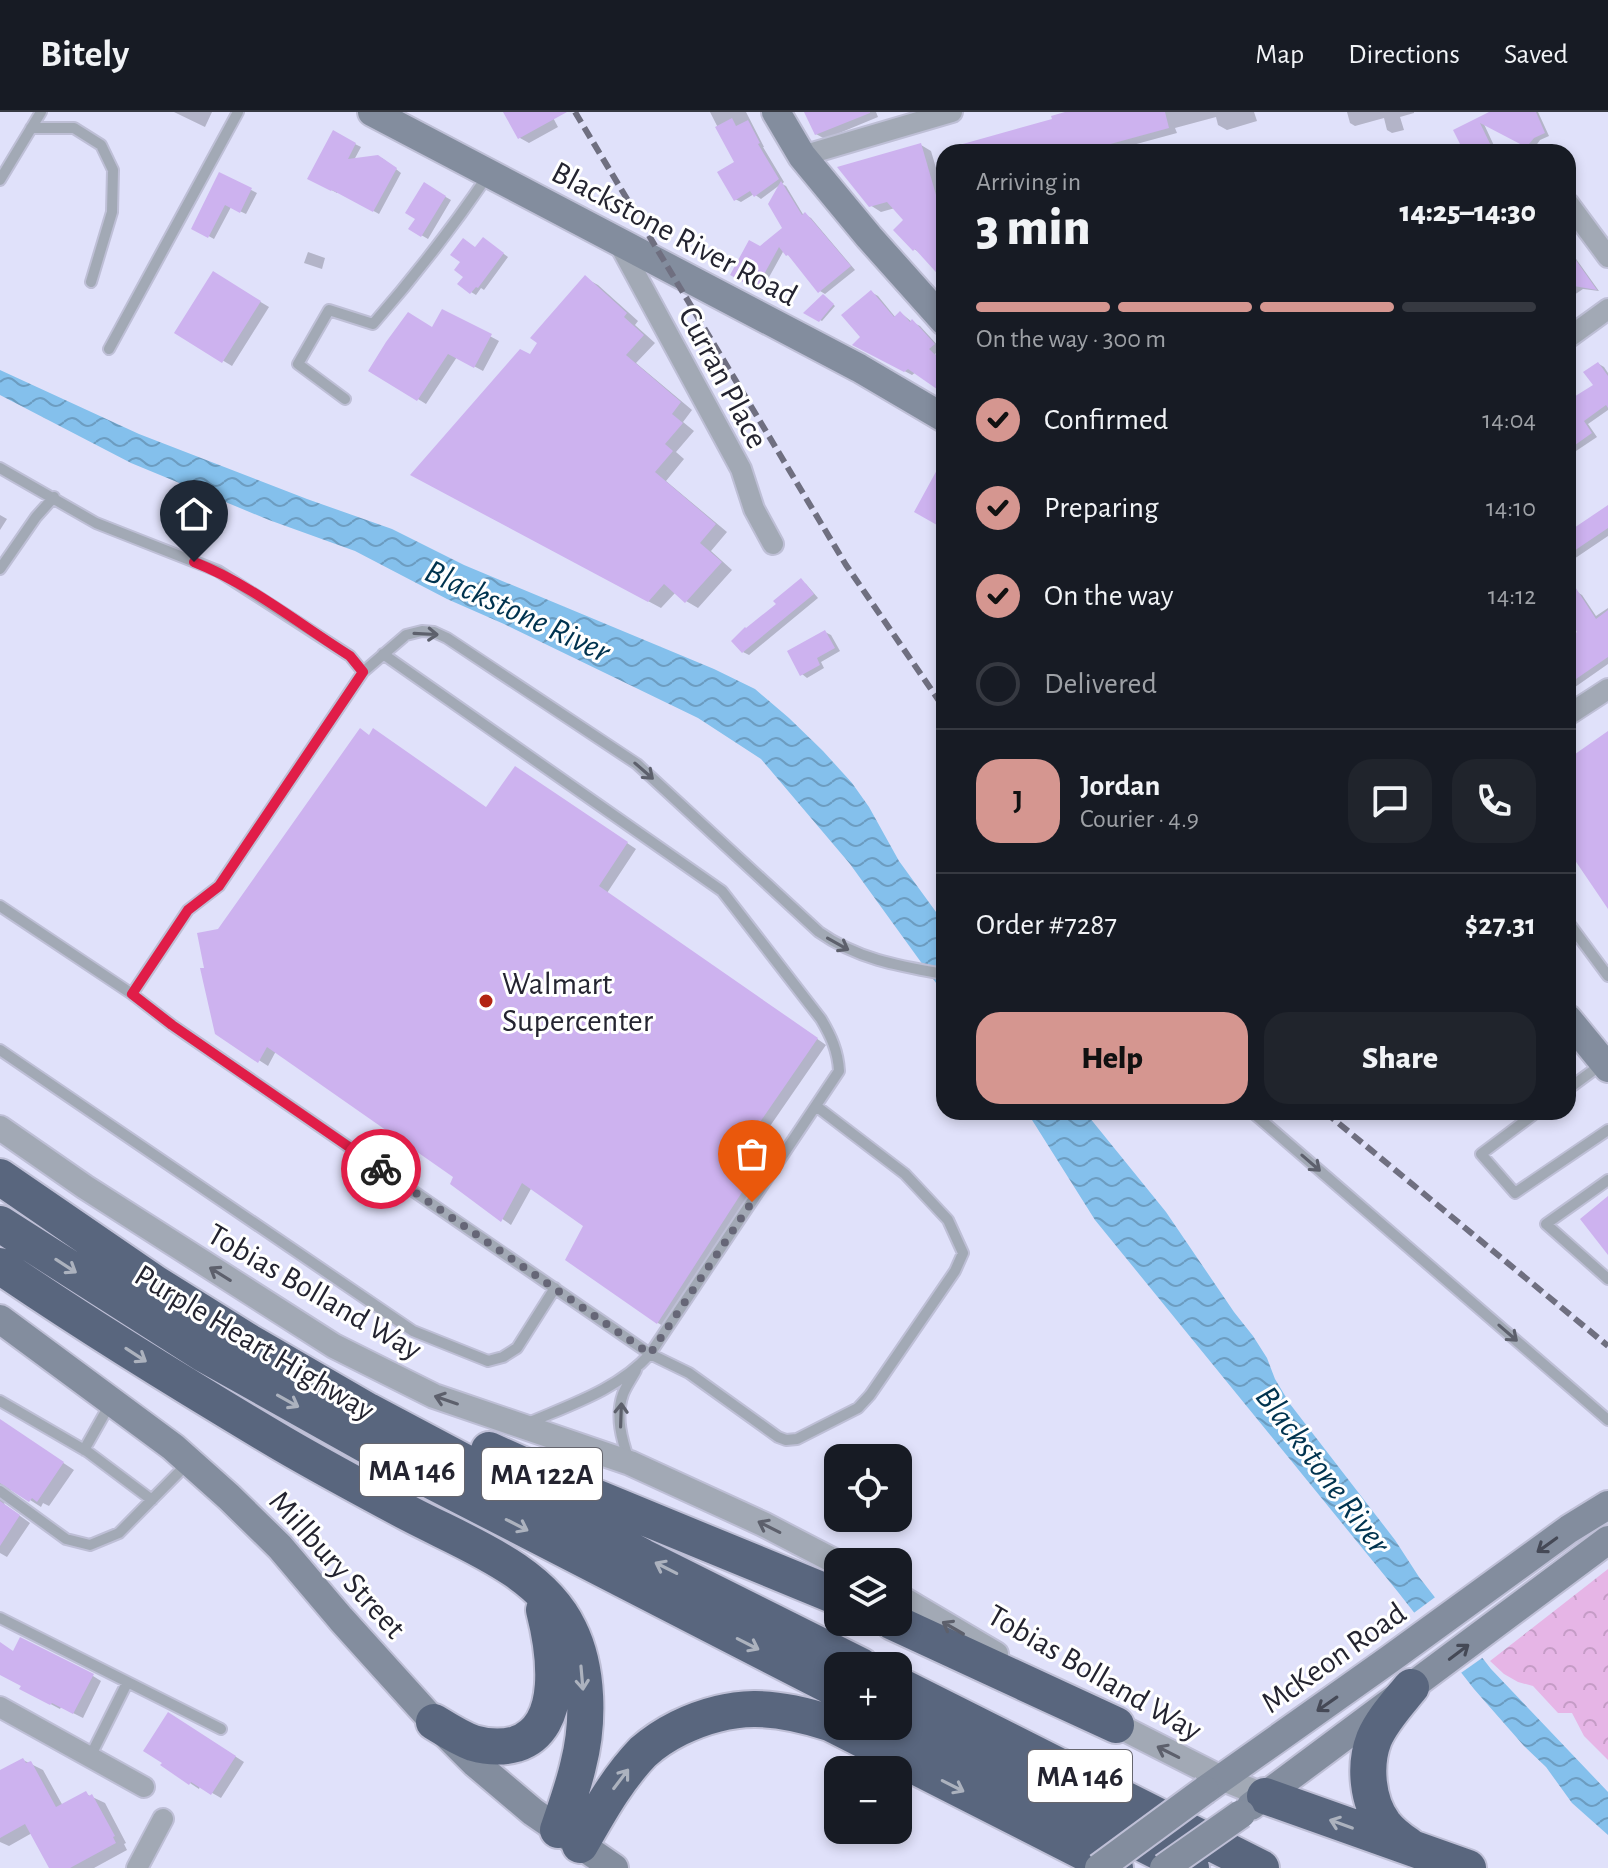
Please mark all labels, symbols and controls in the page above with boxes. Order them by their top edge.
text: Bitely [40,36,129,74]
text: Map [1255,41,1304,69]
text: Directions [1348,41,1460,69]
text: Saved [1504,41,1568,69]
street label: Blackstone River Road [547,156,803,312]
text: Arriving in [976,169,1081,195]
text: 14:25–14:30 [1400,197,1536,227]
text: 3 min [976,202,1090,254]
street label: Curran Place [673,301,774,453]
text: On the way · 300 m [976,326,1166,352]
icon: check [976,398,1020,442]
text: Confirmed [1044,405,1168,435]
text: 14:04 [1482,407,1536,433]
pin [160,480,228,562]
icon: check [976,486,1020,530]
icon: home [172,492,216,536]
text: Preparing [1044,493,1159,523]
text: 14:10 [1486,495,1536,521]
water label: Blackstone River [419,554,616,670]
icon: check [976,574,1020,618]
text: On the way [1044,581,1173,611]
text: 14:12 [1488,583,1536,609]
one-way arrow [413,627,439,642]
text: Delivered [1044,669,1157,699]
button: chat [1348,759,1432,843]
button: phone [1452,759,1536,843]
one-way arrow [634,762,654,780]
text: Jordan [1080,771,1160,801]
text: J [1013,786,1023,816]
text: Courier · 4.9 [1080,806,1199,832]
text: Order #7287 [976,910,1117,940]
text: $27.31 [1465,910,1536,940]
one-way arrow [826,936,849,952]
place label: Walmart Supercenter [502,968,654,1037]
marker: Walmart Supercenter [477,992,495,1010]
button: Help [976,1012,1248,1104]
button: Share [1264,1012,1536,1104]
pin [718,1120,786,1202]
courier [341,1129,421,1209]
icon: bag [730,1132,774,1176]
icon: bike [359,1147,403,1191]
one-way arrow [1301,1154,1321,1172]
street label: Tobias Bolland Way [202,1218,427,1366]
one-way arrow [54,1259,77,1275]
street label: Purple Heart Highway [129,1259,380,1427]
one-way arrow [209,1265,232,1281]
one-way arrow [1497,1324,1518,1342]
one-way arrow [124,1347,147,1363]
water label: Blackstone River [1249,1380,1397,1561]
one-way arrow [434,1392,459,1407]
one-way arrow [276,1393,299,1409]
one-way arrow [613,1403,628,1429]
road number: MA 146 [360,1444,464,1496]
map controls [824,1444,912,1844]
button: locate [824,1444,912,1532]
road number: MA 122A [482,1448,602,1500]
street label: Millbury Street [263,1485,411,1645]
one-way arrow [504,1517,528,1533]
one-way arrow [757,1518,781,1534]
one-way arrow [1536,1537,1558,1554]
button: layers [824,1548,912,1636]
one-way arrow [655,1560,679,1575]
street label: McKeon Road [1255,1596,1412,1719]
street label: Tobias Bolland Way [982,1599,1207,1747]
one-way arrow [941,1620,965,1635]
one-way arrow [735,1636,759,1652]
one-way arrow [1448,1643,1469,1660]
button: + [824,1652,912,1740]
one-way arrow [575,1664,590,1691]
one-way arrow [1316,1696,1338,1712]
one-way arrow [1157,1744,1181,1759]
road number: MA 146 [1028,1750,1132,1802]
button: − [824,1756,912,1844]
one-way arrow [613,1769,630,1790]
one-way arrow [940,1778,964,1794]
one-way arrow [1329,1815,1354,1830]

